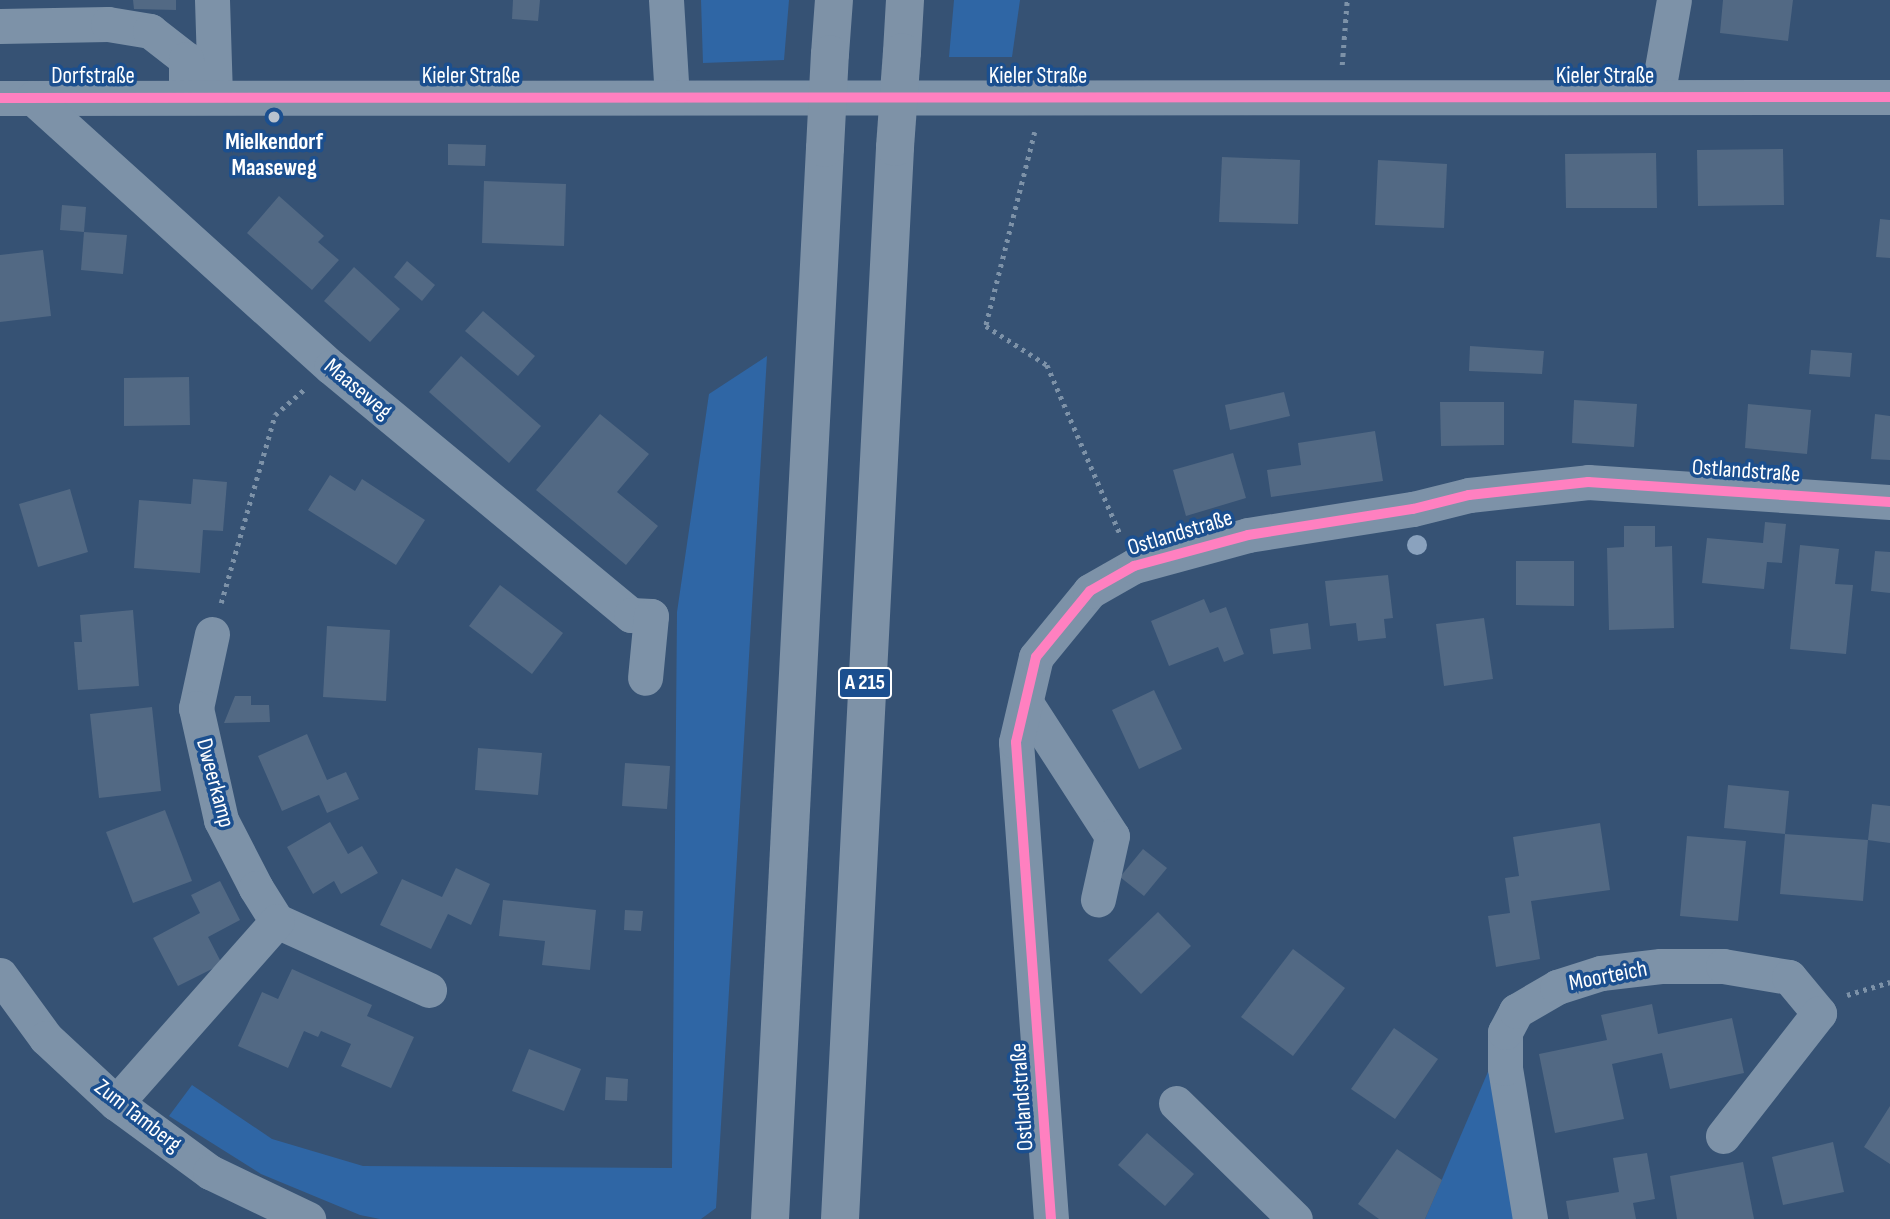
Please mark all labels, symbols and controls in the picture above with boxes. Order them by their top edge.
street label: Dorfstraße [51,62,135,90]
street label: Kieler Straße [422,62,520,90]
street label: Kieler Straße [989,62,1087,90]
street label: Kieler Straße [1556,62,1654,90]
marker: Mielkendorf Maaseweg [266,109,282,125]
place label: Mielkendorf Maaseweg [225,128,323,182]
street label: Maaseweg [318,353,398,425]
street label: Ostlandstraße [1691,453,1801,489]
street label: Ostlandstraße [1124,504,1236,562]
road number: A 215 [837,666,893,700]
street label: Dweerkamp [190,735,240,831]
street label: Moorteich [1567,955,1649,997]
street label: Ostlandstraße [1004,1042,1040,1152]
street label: Zum Tamberg [89,1074,187,1158]

